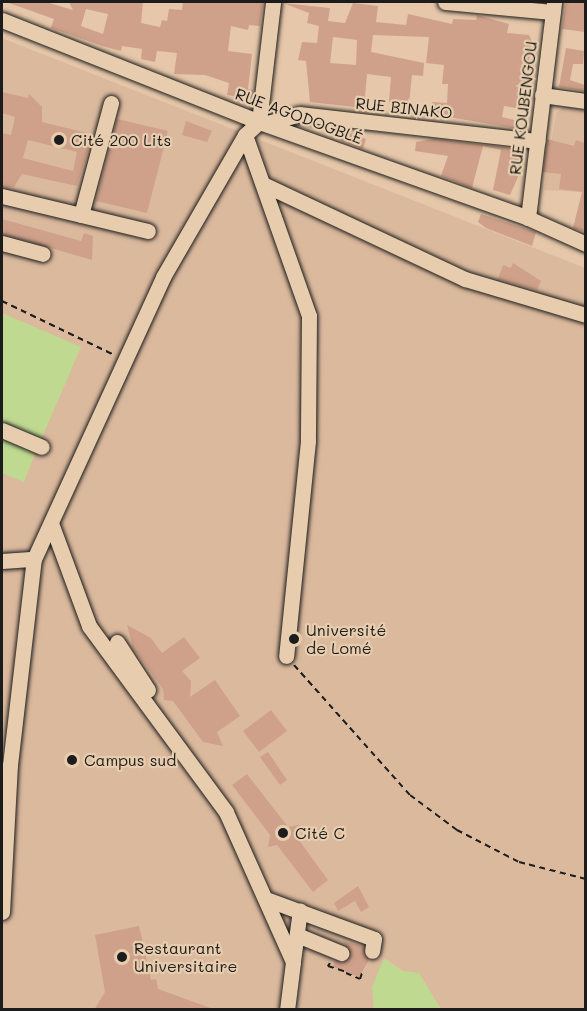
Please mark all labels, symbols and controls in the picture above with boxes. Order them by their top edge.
street label: RUE KOUBENGOU [505,40,541,176]
street label: RUE AGODOGBLÉ [233,84,365,148]
street label: RUE BINAKO [355,93,453,123]
place label: Cité 200 Lits [71,130,171,150]
marker: Cité 200 Lits [52,133,66,147]
place label: Université de Lomé [306,620,386,658]
marker: Université de Lomé [287,632,301,646]
place label: Campus sud [84,750,176,770]
marker: Campus sud [65,753,79,767]
place label: Cité C [295,823,345,843]
marker: Cité C [276,826,290,840]
place label: Restaurant Universitaire [134,938,237,976]
marker: Restaurant Universitaire [115,950,129,964]

